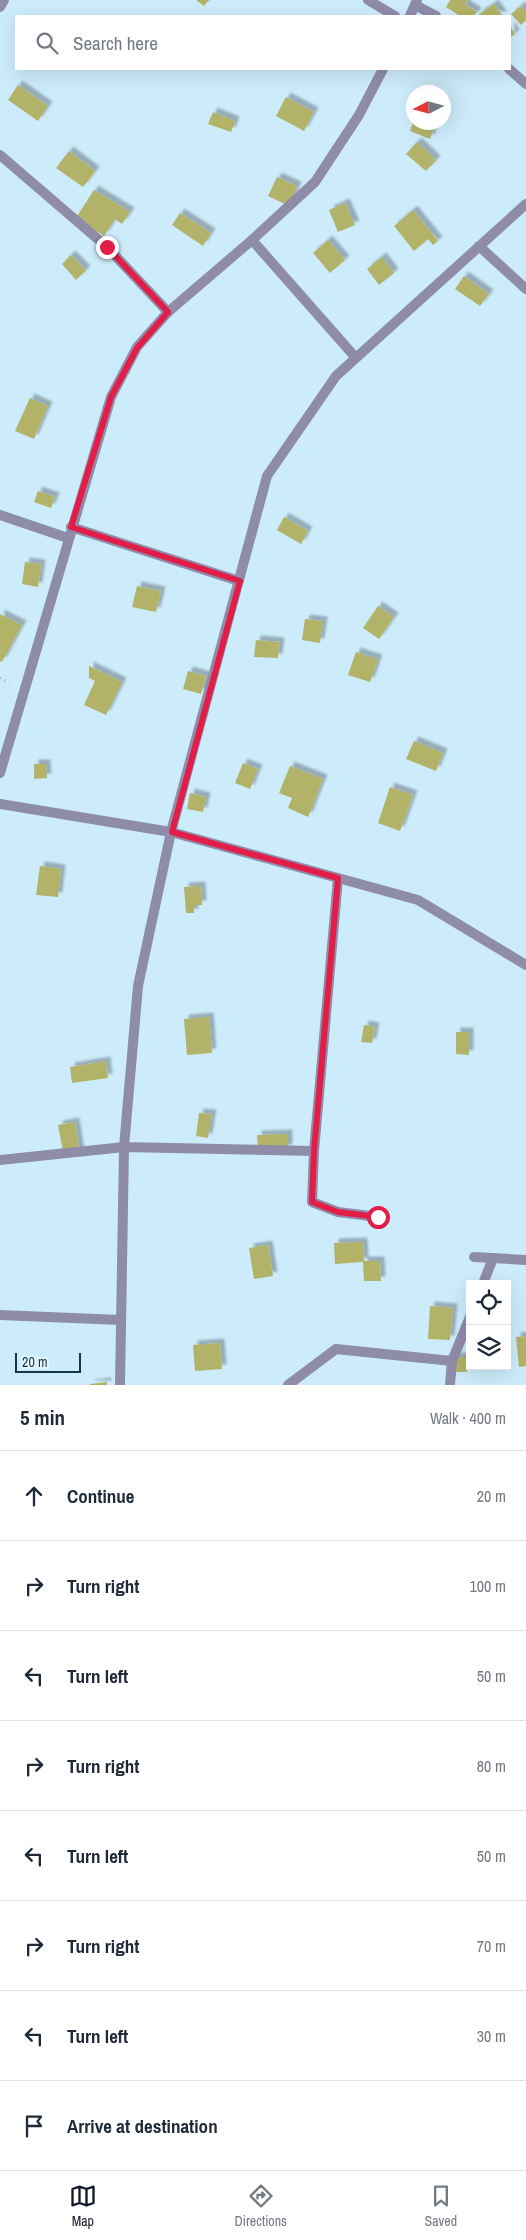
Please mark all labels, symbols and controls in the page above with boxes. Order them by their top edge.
search box [15,15,511,70]
icon: search [33,29,61,57]
text: Search here [73,30,158,56]
north arrow [406,85,451,130]
route end [96,236,119,259]
route start [367,1206,390,1229]
map controls [466,1280,511,1370]
button: locate [466,1280,511,1325]
button: layers [466,1325,511,1370]
scale bar [15,1350,81,1373]
text: 20 m [22,1353,48,1371]
text: 5 min [20,1403,65,1432]
text: Walk · 400 m [430,1407,506,1429]
icon: ahead [20,1482,48,1510]
text: Continue [67,1483,135,1509]
text: 20 m [477,1485,506,1507]
icon: right [20,1572,48,1600]
text: Turn right [67,1573,139,1599]
text: 100 m [470,1575,506,1597]
icon: left [20,1662,48,1690]
text: Turn left [67,1663,128,1689]
text: 50 m [477,1665,506,1687]
icon: right [20,1752,48,1780]
text: Turn right [67,1753,139,1779]
text: 80 m [477,1755,506,1777]
icon: left [20,1842,48,1870]
text: Turn left [67,1843,128,1869]
text: 50 m [477,1845,506,1867]
icon: right [20,1932,48,1960]
text: Turn right [67,1933,139,1959]
text: 70 m [477,1935,506,1957]
icon: left [20,2022,48,2050]
text: Turn left [67,2023,128,2049]
text: 30 m [477,2025,506,2047]
icon: arrive [20,2112,48,2140]
text: Arrive at destination [67,2113,218,2139]
tab: Map [69,2182,97,2230]
tab: Directions [235,2182,287,2230]
tab: Saved [425,2182,457,2230]

